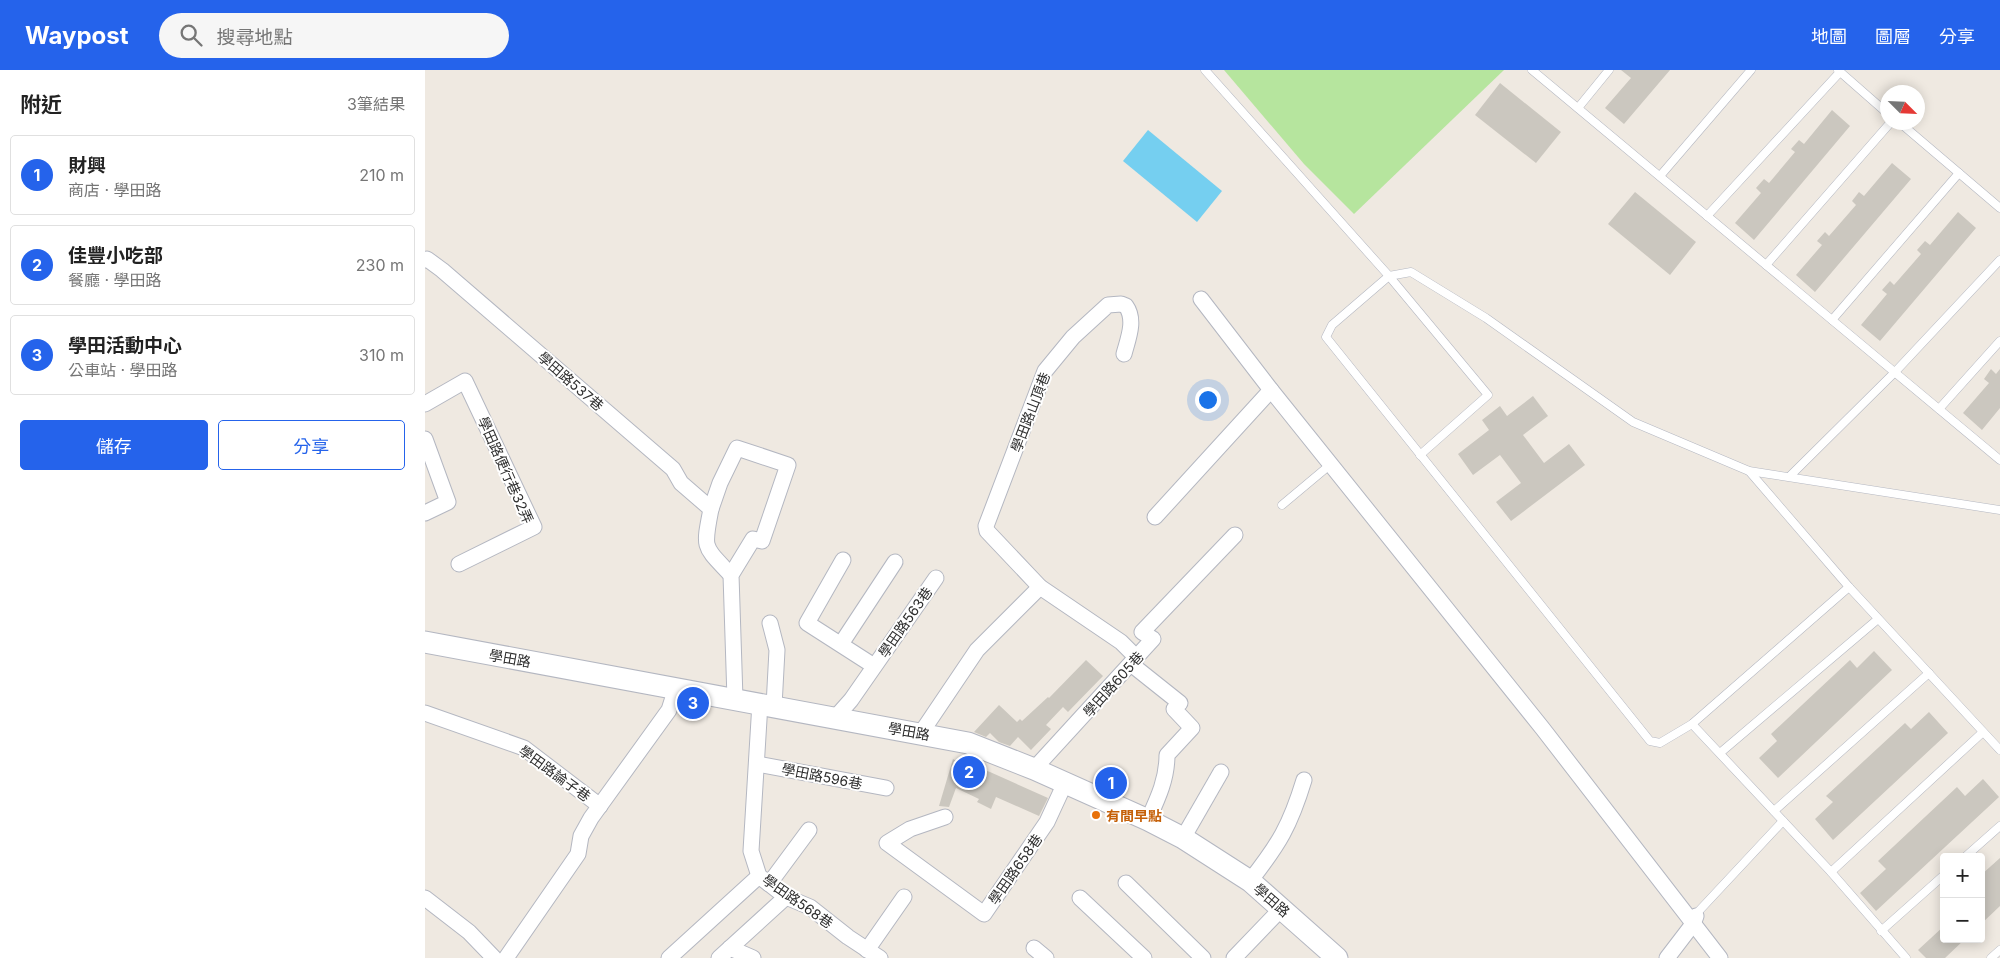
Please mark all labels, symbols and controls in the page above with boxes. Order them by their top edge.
search box [159,13,509,58]
text: Waypost [25,21,129,50]
icon: search [177,21,205,49]
text: 搜尋地點 [217,26,293,49]
text: 地圖 [1811,26,1847,47]
text: 圖層 [1875,26,1911,47]
text: 分享 [1939,26,1975,47]
north arrow [1880,85,1925,130]
text: 附近 [20,92,62,117]
text: 3筆結果 [347,94,405,114]
text: 財興 [68,154,106,177]
text: 1 [34,165,40,185]
text: 210 m [359,165,404,185]
text: 商店 · 學田路 [68,180,162,200]
text: 佳豐小吃部 [68,244,163,267]
text: 2 [32,255,42,275]
text: 230 m [356,255,404,275]
text: 餐廳 · 學田路 [68,270,162,290]
text: 學田活動中心 [68,334,182,357]
text: 3 [32,345,42,365]
text: 310 m [359,345,404,365]
street label: 學田路537巷 [535,348,607,414]
text: 公車站 · 學田路 [68,360,178,380]
street label: 學田路山頂巷 [1007,370,1053,454]
your location [1195,387,1221,413]
street label: 學田路便行巷32弄 [475,414,537,526]
button: 儲存 [20,420,208,470]
button: 分享 [218,420,405,470]
street label: 學田路563巷 [875,584,935,660]
street label: 學田路 [488,646,532,670]
street label: 學田路605巷 [1079,648,1147,720]
pin: 3 [677,684,709,722]
street label: 學田路 [887,719,931,743]
street label: 學田路論子巷 [516,741,594,805]
pin: 2 [953,753,985,791]
street label: 學田路596巷 [780,760,864,792]
pin: 1 [1095,764,1127,802]
place label: 有間早點 [1106,807,1162,824]
marker: 有間早點 [1090,809,1102,821]
street label: 學田路658巷 [985,831,1045,907]
map controls [1940,853,1985,943]
button: + [1940,853,1985,898]
street label: 學田路568巷 [760,871,836,931]
street label: 學田路 [1251,880,1293,920]
button: − [1940,898,1985,943]

